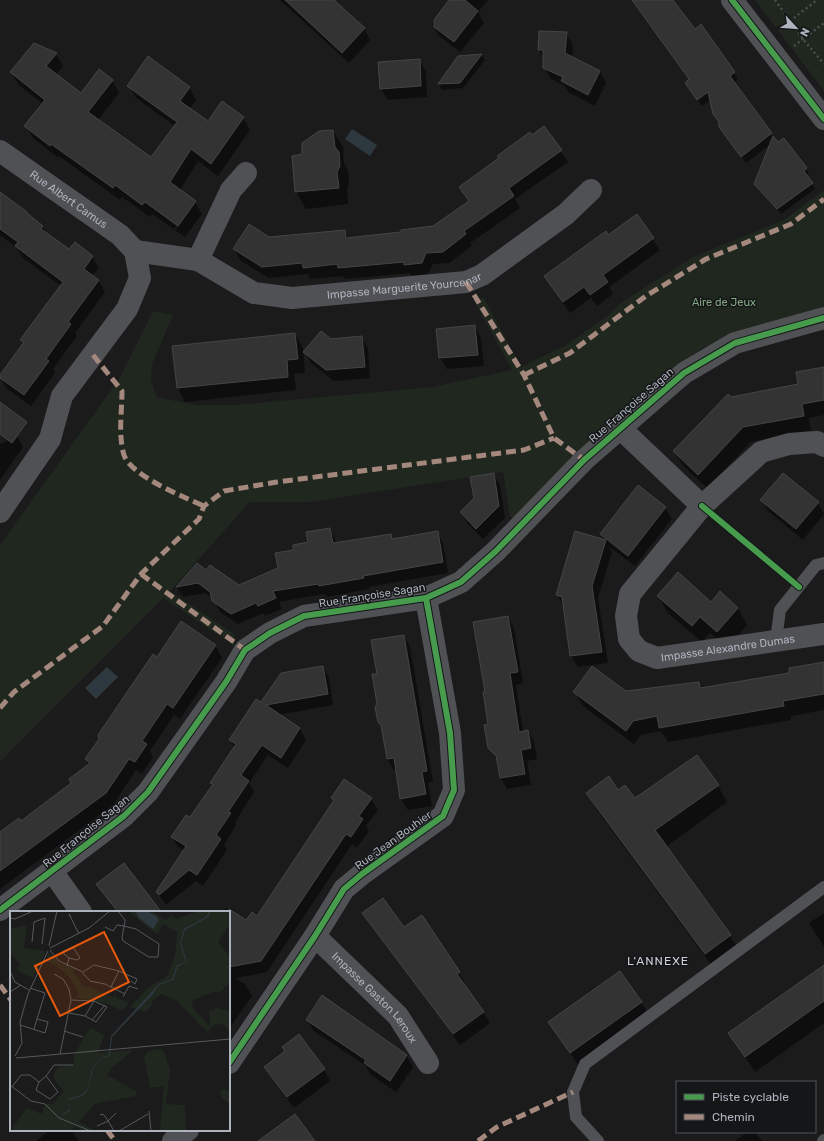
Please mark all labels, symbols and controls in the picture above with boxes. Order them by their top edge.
north arrow [776,8,816,48]
text: N [797,26,812,39]
street label: Rue Albert Camus [27,168,110,231]
street label: Impasse Marguerite Yourcenar [326,270,484,302]
park label: Aire de Jeux [692,296,756,309]
street label: Rue Françoise Sagan [586,365,676,446]
street label: Rue Françoise Sagan [318,581,426,610]
street label: Impasse Alexandre Dumas [660,632,796,664]
street label: Rue Françoise Sagan [40,793,132,870]
street label: Rue Jean Bouhier [353,808,435,872]
inset map [10,911,230,1131]
street label: Impasse Gaston Leroux [329,950,420,1046]
district label: L'ANNEXE [627,954,689,968]
legend [676,1081,816,1133]
text: Piste cyclable [712,1090,789,1104]
text: Chemin [712,1110,755,1124]

